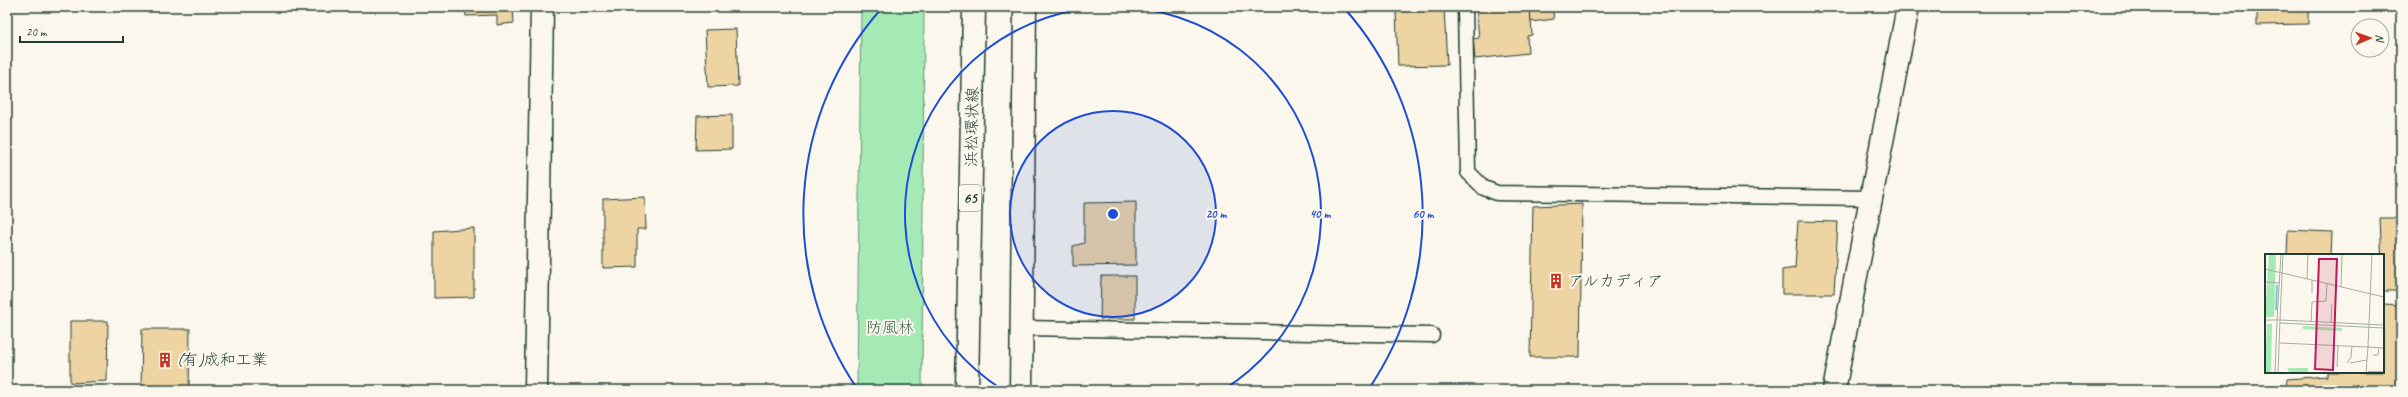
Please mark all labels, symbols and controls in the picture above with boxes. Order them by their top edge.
scale bar [20,18,123,44]
north arrow [2350,18,2390,58]
text: 20 m [26,24,48,40]
text: N [2373,34,2387,43]
street label: 浜松環状線 [961,87,983,167]
road number: 65 [959,185,981,211]
text: 20 m [1206,206,1227,222]
text: 40 m [1310,206,1331,222]
text: 60 m [1413,206,1435,222]
centre of rings [1106,207,1120,221]
inset map [2265,254,2384,373]
place label: アルカディア [1568,271,1663,291]
building icon: アルカディア [1547,272,1565,290]
park label: 防風林 [866,318,914,338]
place label: (有)成和工業 [177,350,268,370]
building icon: (有)成和工業 [156,351,174,369]

